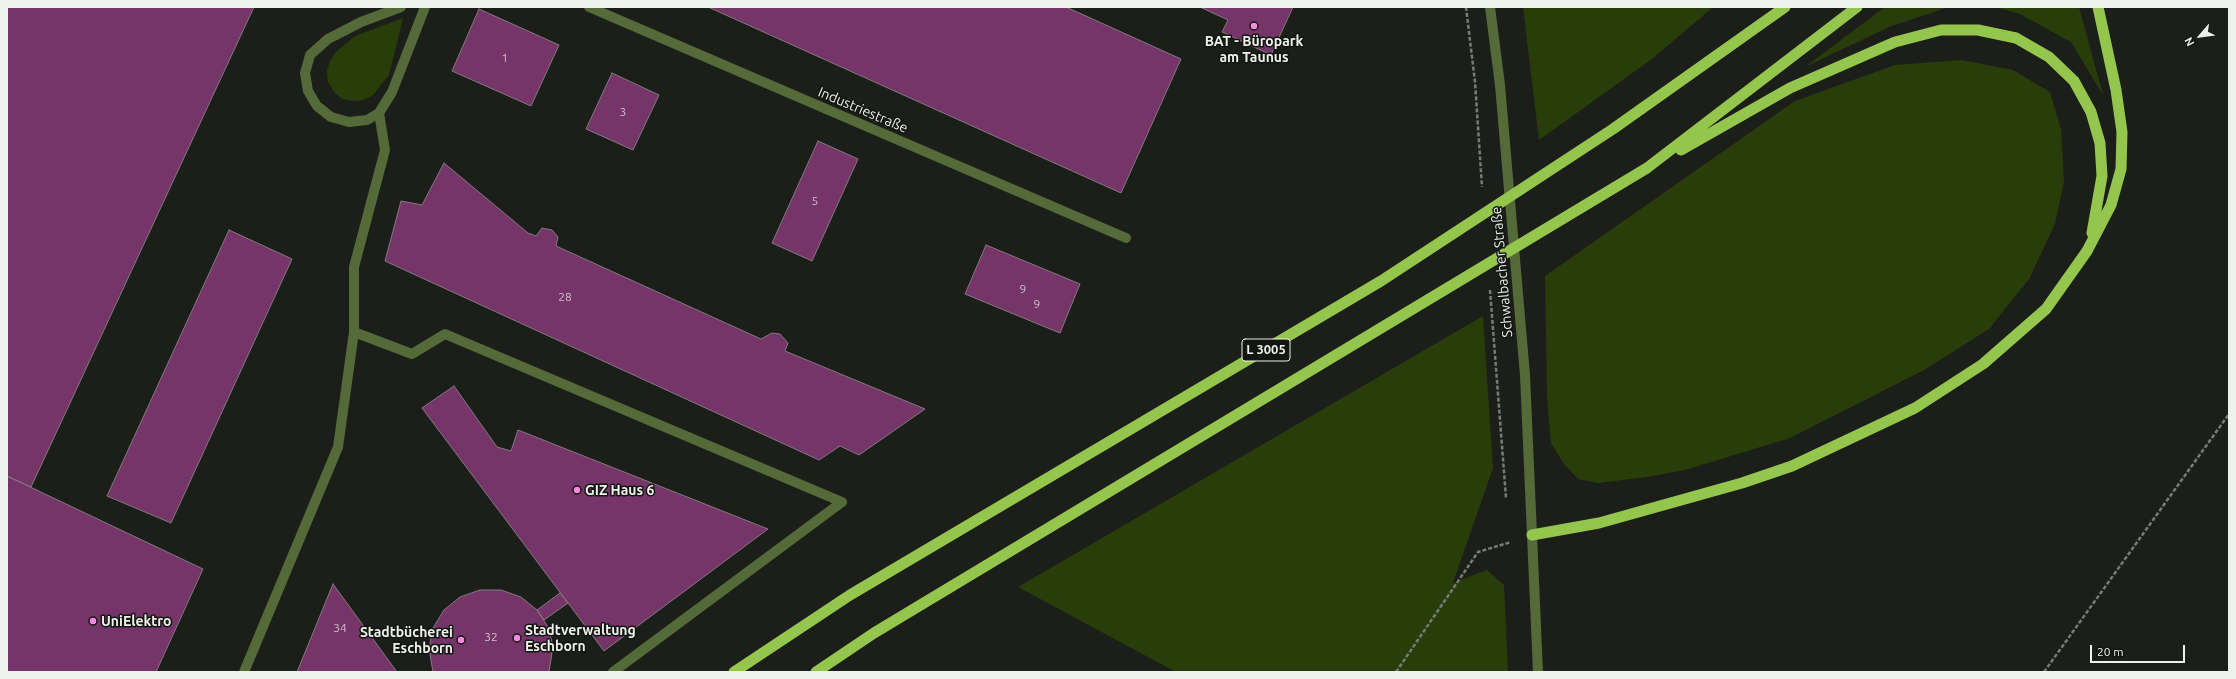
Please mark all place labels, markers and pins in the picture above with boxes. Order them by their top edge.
marker: BAT - Büropark am Taunus [1249,21,1259,31]
place label: BAT - Büropark am Taunus [1205,33,1303,66]
place label: GIZ Haus 6 [585,482,654,498]
marker: GIZ Haus 6 [572,485,582,495]
place label: UniElektro [101,613,171,629]
marker: UniElektro [88,616,98,626]
place label: Stadtverwaltung Eschborn [525,622,636,654]
place label: Stadtbücherei Eschborn [360,624,453,656]
marker: Stadtverwaltung Eschborn [512,633,522,643]
marker: Stadtbücherei Eschborn [456,635,466,645]

